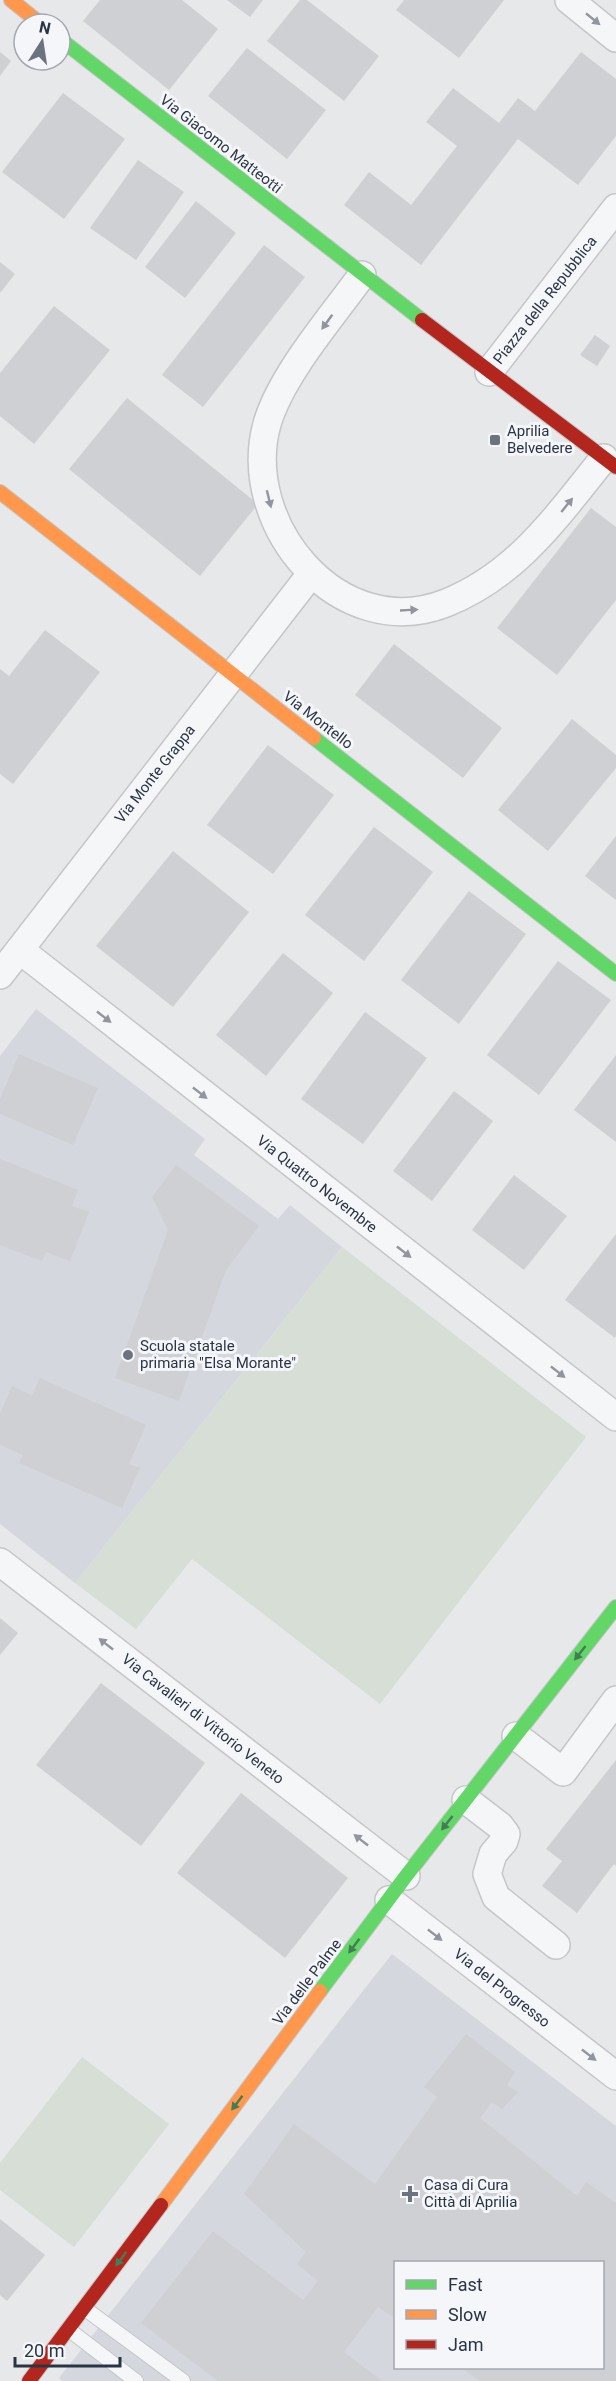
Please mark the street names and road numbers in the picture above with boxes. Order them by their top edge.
street label: Via Giacomo Matteotti [156,91,286,197]
street label: Piazza della Repubblica [489,232,601,368]
street label: Via Montello [279,687,357,753]
street label: Via Monte Grappa [111,721,199,827]
street label: Via Quattro Novembre [253,1131,381,1237]
street label: Via Cavalieri di Vittorio Veneto [118,1650,288,1788]
street label: Via delle Palme [269,1936,345,2028]
street label: Via del Progresso [450,1945,554,2031]

